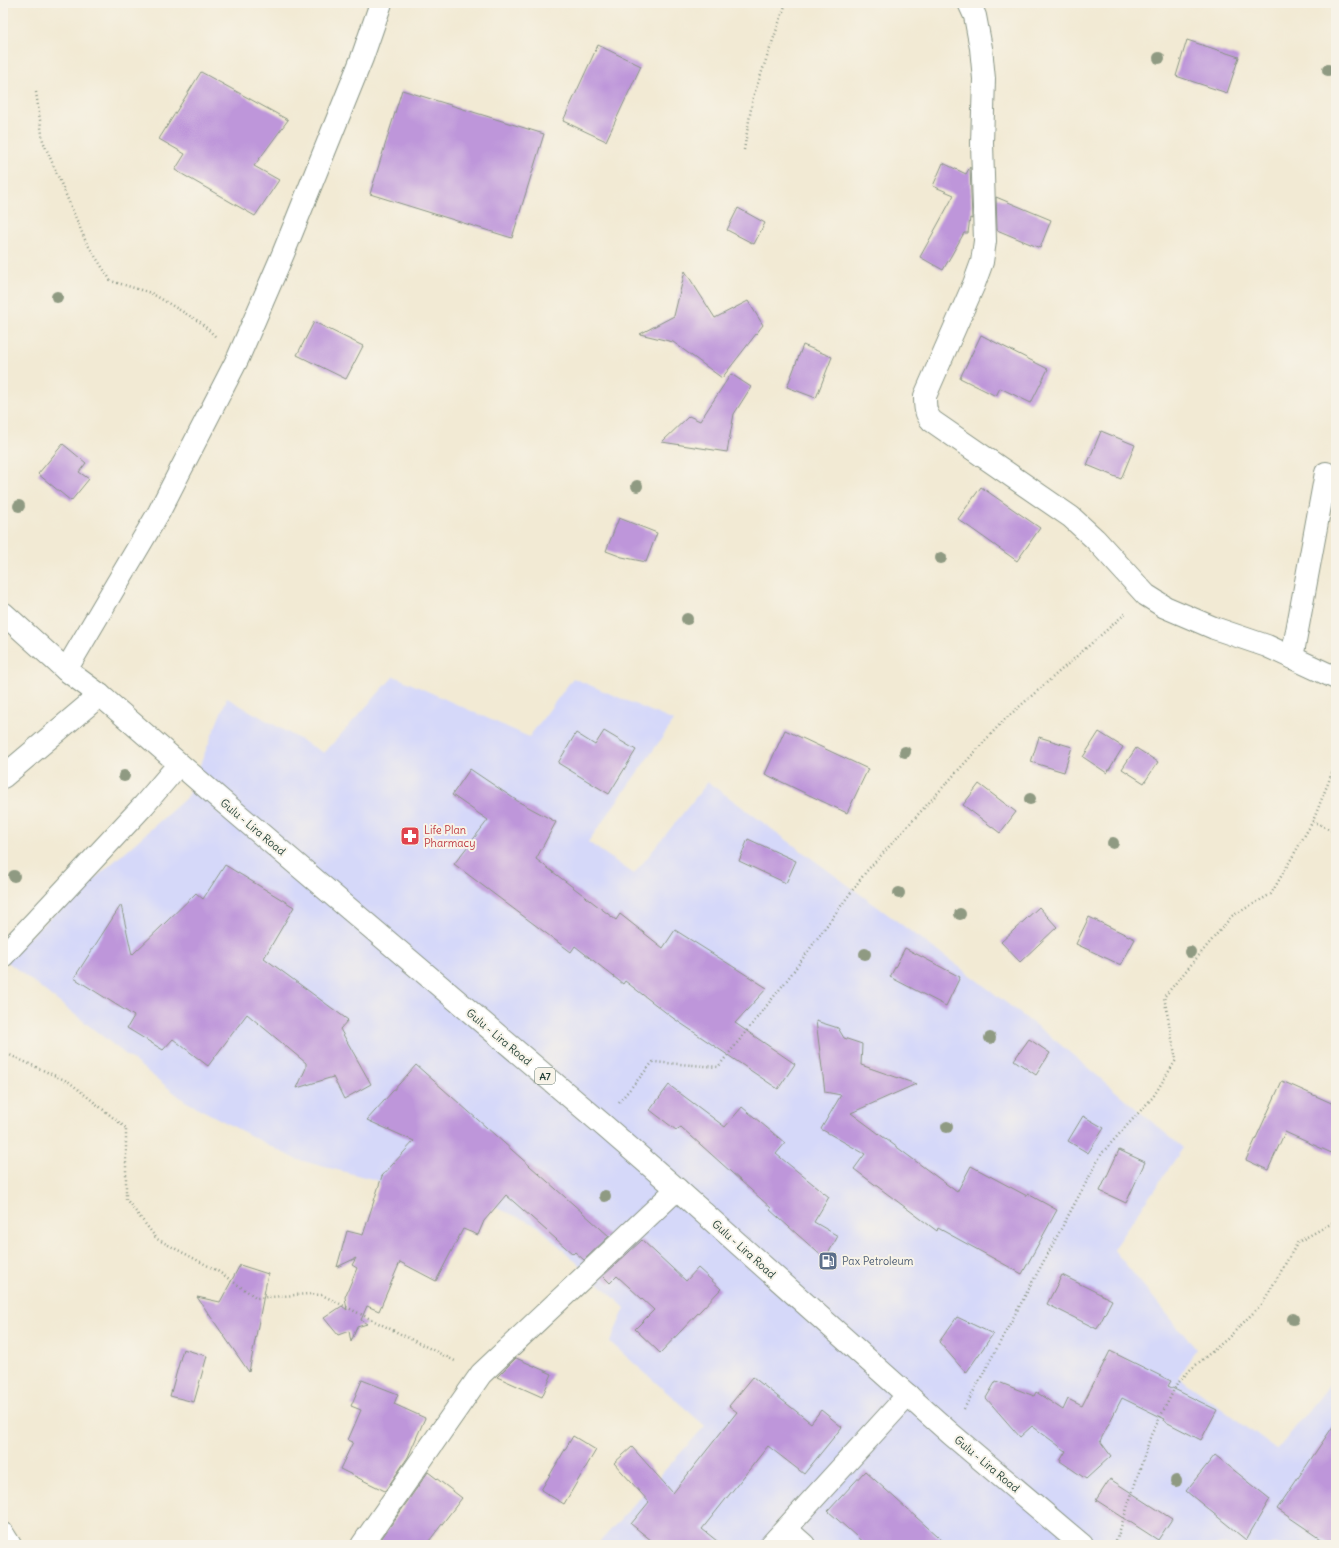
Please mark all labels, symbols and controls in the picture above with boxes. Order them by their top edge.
street label: Gulu - Lira Road [218,796,289,859]
place label: Life Plan Pharmacy [424,823,475,850]
pharmacy icon: Life Plan Pharmacy [399,825,421,847]
street label: Gulu - Lira Road [464,1006,535,1069]
road number: A7 [535,1068,555,1084]
street label: Gulu - Lira Road [709,1217,779,1282]
fuel station icon: Pax Petroleum [817,1250,839,1272]
place label: Pax Petroleum [842,1254,914,1268]
street label: Gulu - Lira Road [952,1433,1023,1496]

